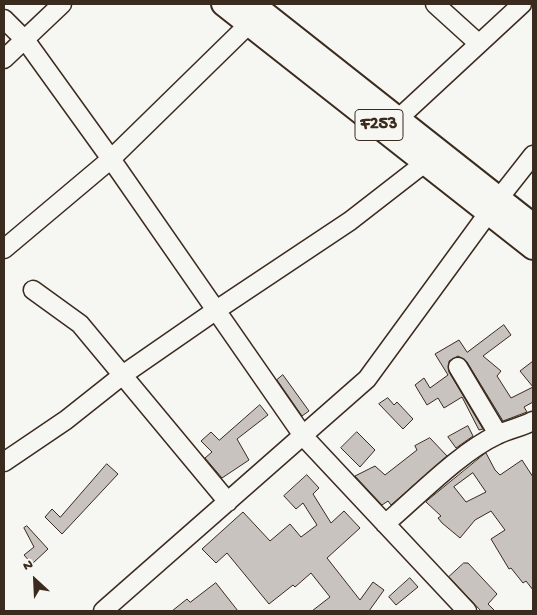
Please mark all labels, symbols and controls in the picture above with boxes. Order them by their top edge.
road number: F253 [355,110,403,140]
north arrow [10,555,60,605]
text: N [21,556,36,576]

